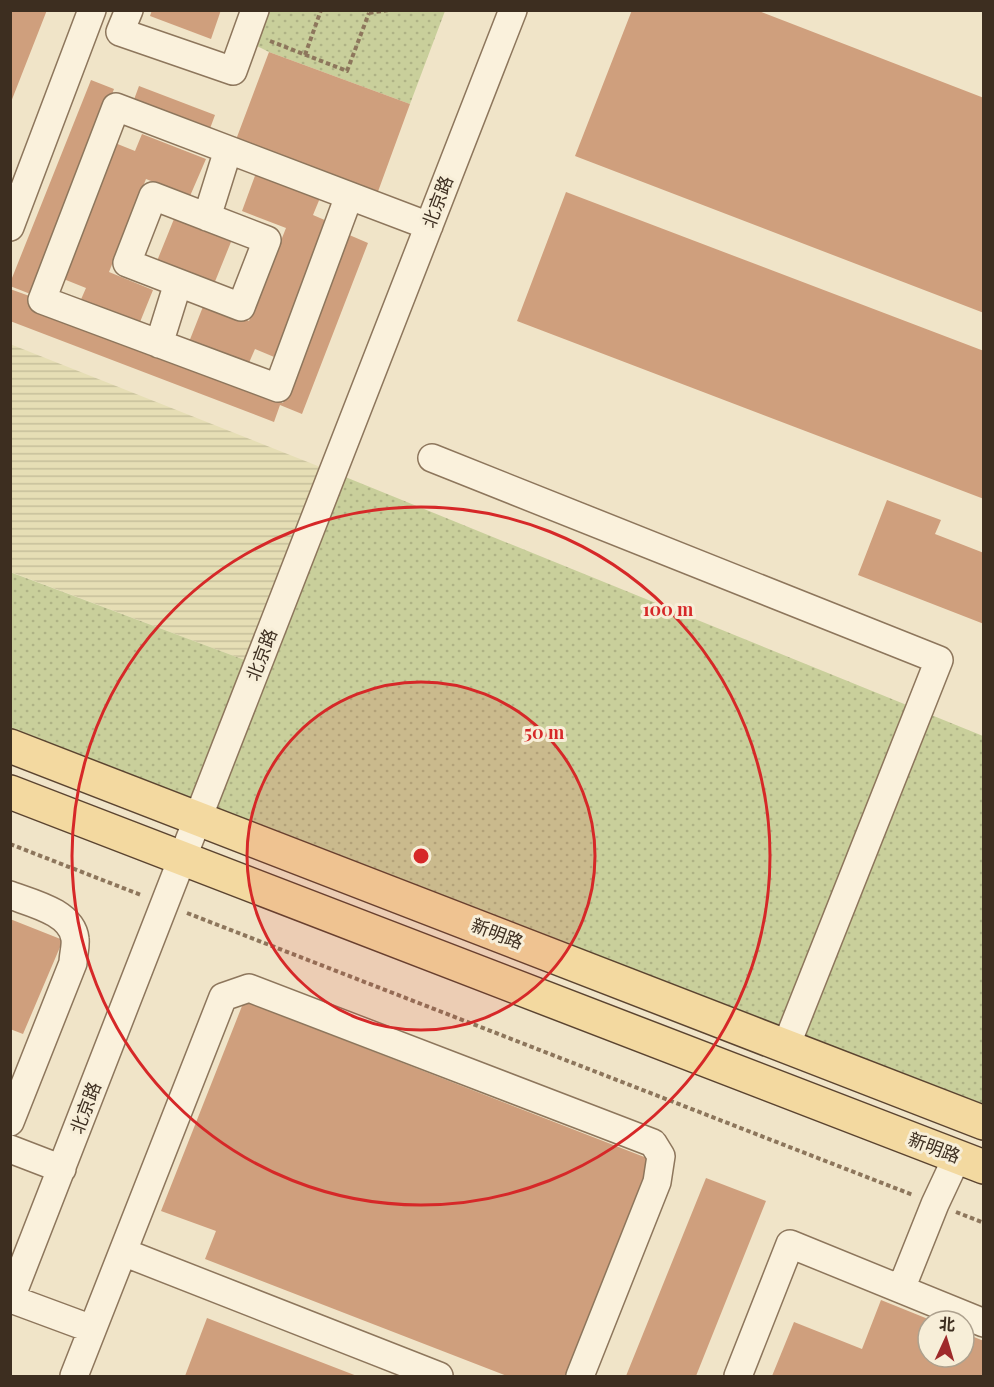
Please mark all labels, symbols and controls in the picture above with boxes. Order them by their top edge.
street label: 北京路 [416,172,458,231]
text: 100 m [643,597,694,621]
street label: 北京路 [240,625,282,684]
text: 50 m [524,720,565,744]
centre of rings [411,846,431,866]
street label: 新明路 [468,912,527,954]
street label: 北京路 [64,1078,106,1137]
street label: 新明路 [905,1126,964,1168]
north arrow [916,1309,976,1369]
text: 北 [938,1313,956,1335]

